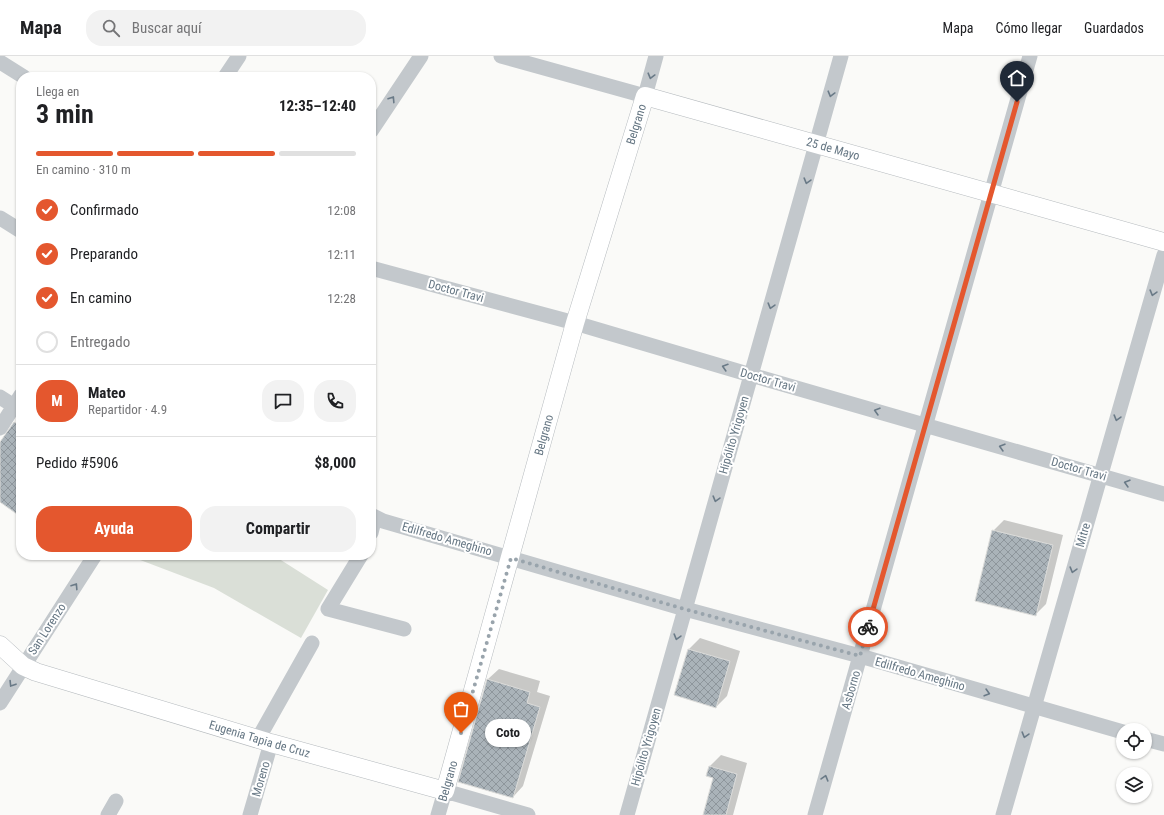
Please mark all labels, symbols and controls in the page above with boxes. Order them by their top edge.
search box [86,10,366,46]
text: Mapa [20,16,62,39]
icon: search [100,17,122,39]
text: Buscar aquí [132,19,202,37]
text: Mapa [943,20,974,36]
text: Cómo llegar [996,20,1062,36]
text: Guardados [1084,20,1144,36]
pin [1000,61,1034,102]
icon: home [1006,67,1028,89]
one-way arrow [647,72,656,79]
text: Llega en [36,84,79,99]
one-way arrow [827,90,836,97]
one-way arrow [388,96,395,103]
text: 12:35–12:40 [279,97,356,115]
text: 3 min [36,99,94,129]
street label: Belgrano [623,102,649,146]
street label: 25 de Mayo [805,135,861,163]
text: En camino · 310 m [36,162,131,177]
one-way arrow [803,178,812,185]
icon: check [36,199,58,221]
text: Confirmado [70,201,139,219]
text: 12:08 [327,203,356,218]
icon: check [36,243,58,265]
text: Preparando [70,245,138,263]
text: 12:11 [327,247,356,262]
street label: Doctor Travi [427,277,485,305]
icon: check [36,287,58,309]
text: En camino [70,289,132,307]
one-way arrow [1149,289,1158,296]
text: 12:28 [327,291,356,306]
one-way arrow [767,302,776,309]
text: Entregado [70,333,130,351]
one-way arrow [722,363,729,372]
street label: Doctor Travi [739,365,797,395]
button: chat [262,380,304,422]
button: phone [314,380,356,422]
text: Mateo [88,384,126,402]
text: M [51,392,63,410]
street label: Hipólito Yrigoyen [716,394,752,476]
text: Repartidor · 4.9 [88,402,167,417]
one-way arrow [873,407,880,416]
street label: Belgrano [532,413,556,457]
one-way arrow [1113,414,1122,421]
one-way arrow [998,443,1005,452]
text: Pedido #5906 [36,454,118,472]
text: $8,000 [314,454,356,472]
street label: Doctor Travi [1050,454,1108,484]
one-way arrow [1123,479,1130,488]
one-way arrow [712,495,721,502]
button: Ayuda [36,506,192,552]
button: Compartir [200,506,356,552]
street label: Edilfredo Ameghino [400,519,494,559]
street label: Mitre [1073,521,1093,549]
one-way arrow [1069,566,1078,573]
one-way arrow [70,583,77,590]
street label: San Lorenzo [25,601,69,657]
courier [848,607,888,647]
icon: bike [857,616,879,638]
one-way arrow [673,633,682,640]
street label: Edilfredo Ameghino [873,654,967,694]
street label: Asborno [839,669,863,711]
one-way arrow [9,680,16,687]
one-way arrow [983,688,990,697]
pin [444,692,478,733]
icon: bag [450,698,472,720]
street label: Hipólito Yrigoyen [628,706,664,788]
street label: Eugenia Tapia de Cruz [207,718,312,760]
callout: Coto [485,719,531,747]
map controls [1116,723,1152,803]
button: locate [1116,723,1152,759]
text: Coto [496,725,520,740]
one-way arrow [1021,731,1030,738]
street label: Belgrano [436,759,460,803]
street label: Moreno [249,760,273,798]
button: layers [1116,767,1152,803]
one-way arrow [821,774,829,781]

